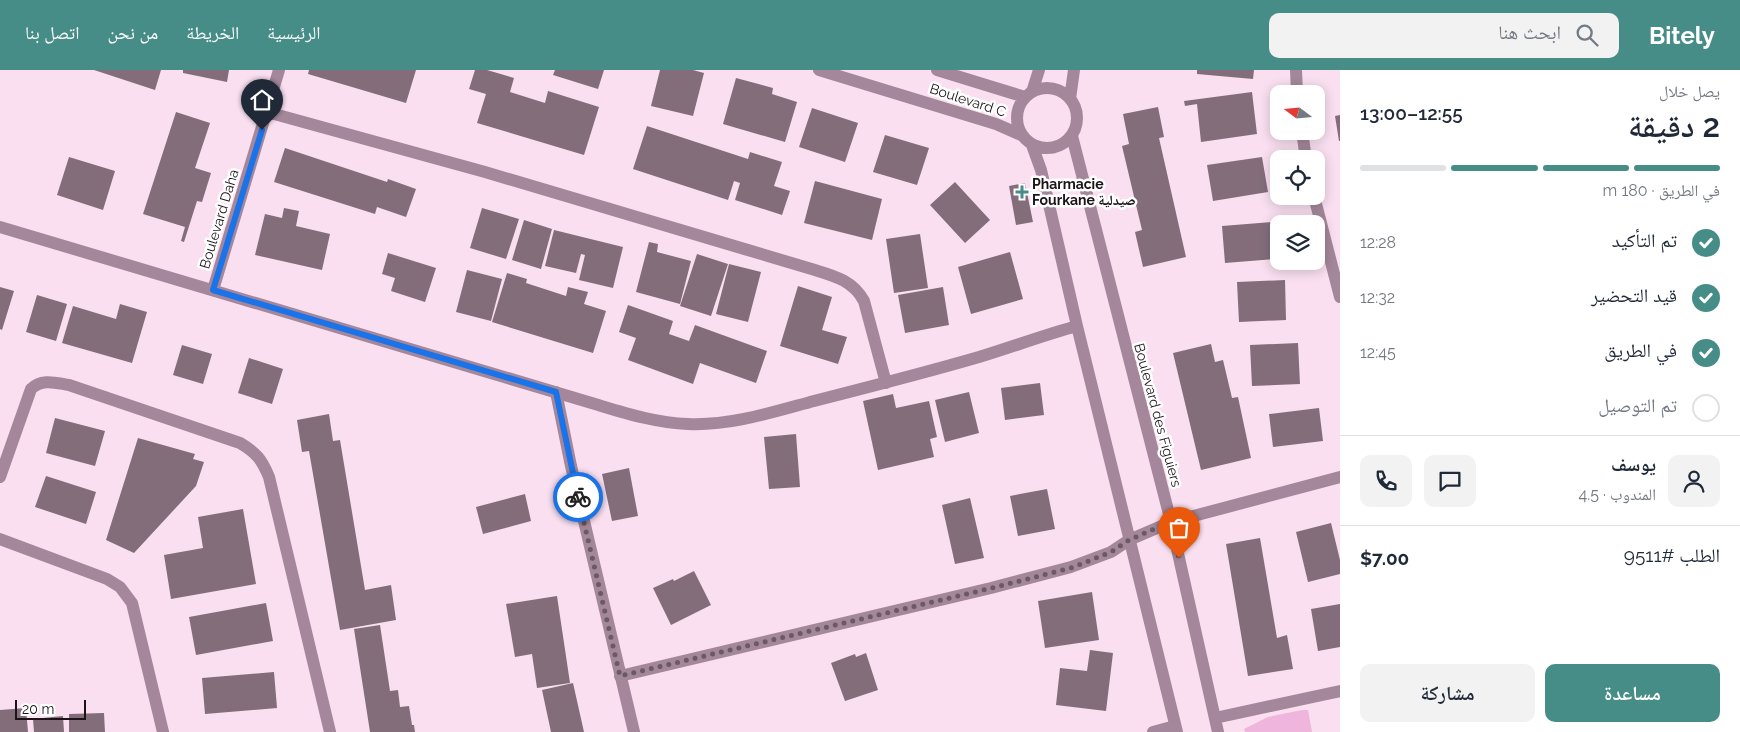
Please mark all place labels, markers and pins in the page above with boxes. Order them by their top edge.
pin [241,79,283,130]
place label: Pharmacie Fourkane صيدلية [1032,176,1136,208]
marker: Pharmacie Fourkane صيدلية [1016,186,1028,198]
pin [1158,507,1200,558]

